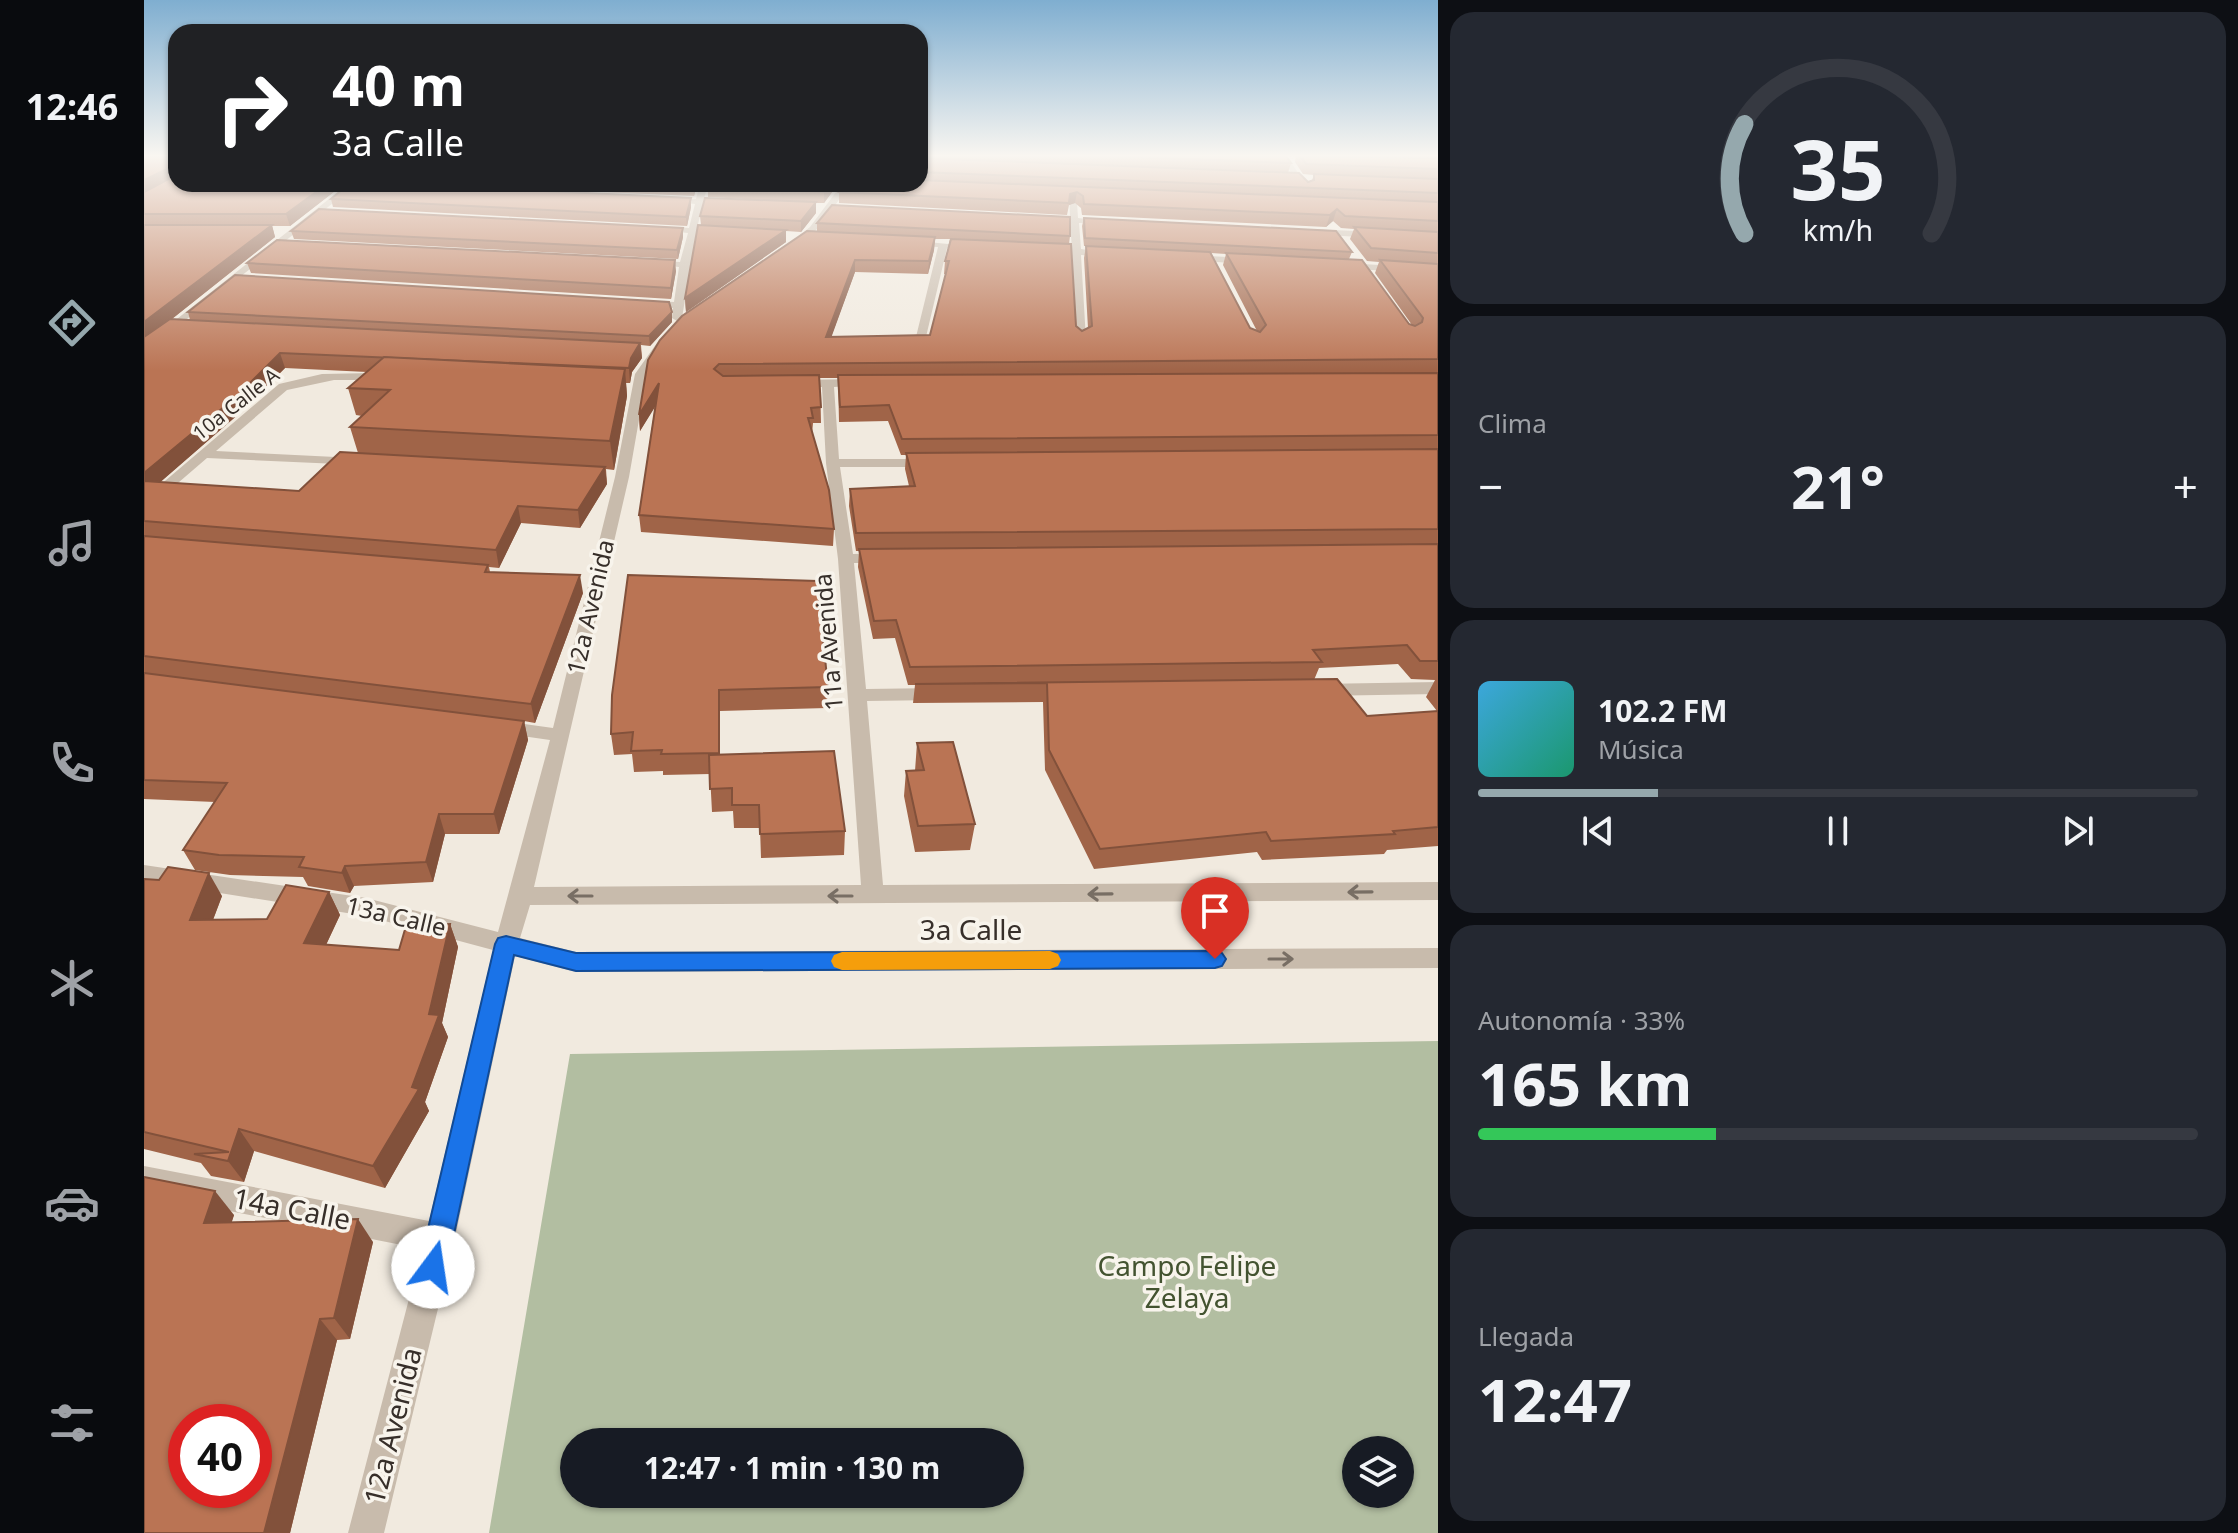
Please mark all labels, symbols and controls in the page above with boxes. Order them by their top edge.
text: 40 m [332,46,465,122]
icon: right [200,56,304,160]
text: 12:46 [26,82,118,131]
text: 35 [1790,111,1886,224]
text: 3a Calle [332,118,464,167]
text: km/h [1803,210,1873,249]
icon: directions [44,295,100,351]
street label: 10a Calle A [187,361,285,446]
text: Clima [1478,405,1547,441]
text: 21° [1791,445,1885,527]
text: − [1478,456,1503,516]
text: + [2173,456,2198,516]
icon: music [44,515,100,571]
street label: 12a Avenida [558,536,621,677]
street label: 11a Avenida [805,572,850,712]
text: 102.2 FM [1598,690,1728,731]
text: Música [1598,731,1684,767]
icon: phone [44,735,100,791]
icon: previous [1576,809,1620,853]
icon: pause [1816,809,1860,853]
icon: next [2056,809,2100,853]
pin [1181,877,1249,959]
one-way arrow [1347,884,1374,900]
one-way arrow [1087,886,1114,902]
street label: 13a Calle [343,888,450,943]
one-way arrow [567,888,594,904]
one-way arrow [827,888,854,904]
icon: arrive [1193,889,1237,933]
street label: 3a Calle [920,910,1022,948]
one-way arrow [1267,951,1294,967]
icon: climate [44,955,100,1011]
text: Autonomía · 33% [1478,1002,1685,1038]
text: 165 km [1478,1042,1692,1124]
icon: car [44,1175,100,1231]
street label: 14a Calle [230,1178,354,1238]
position arrow [391,1225,475,1309]
park label: Campo Felipe Zelaya [1098,1246,1276,1316]
text: Llegada [1478,1318,1574,1354]
street label: 12a Avenida [354,1343,430,1508]
text: 12:47 [1478,1358,1632,1440]
icon: filters [44,1395,100,1451]
speed limit sign: 40 [168,1404,272,1508]
map controls [1342,1436,1414,1508]
button: layers [1342,1436,1414,1508]
text: 12:47 · 1 min · 130 m [644,1447,940,1488]

